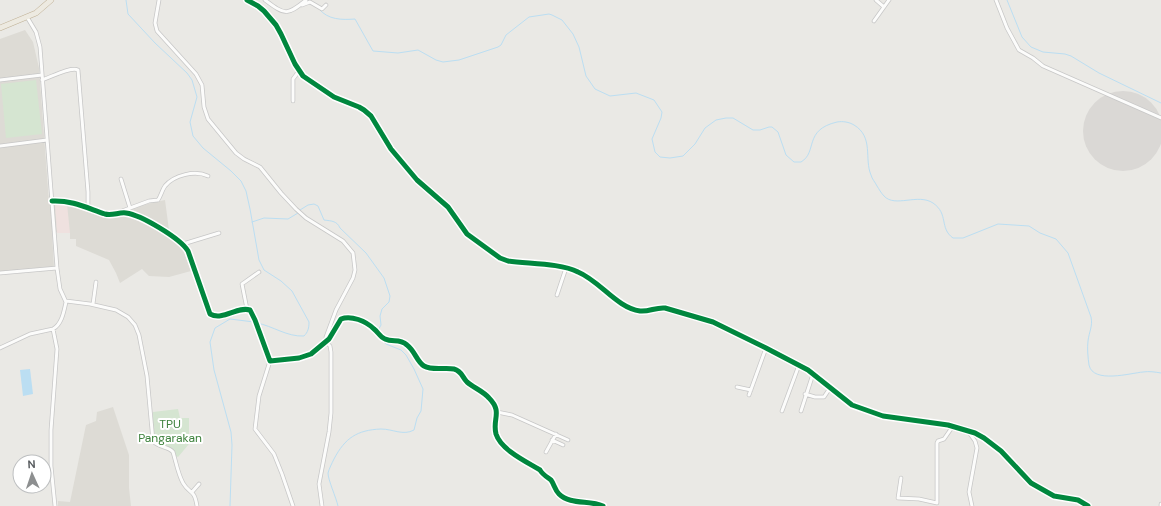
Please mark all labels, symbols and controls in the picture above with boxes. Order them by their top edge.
park label: TPU Pangarakan [138,416,202,446]
north arrow [12,454,52,494]
text: N [27,457,36,471]

